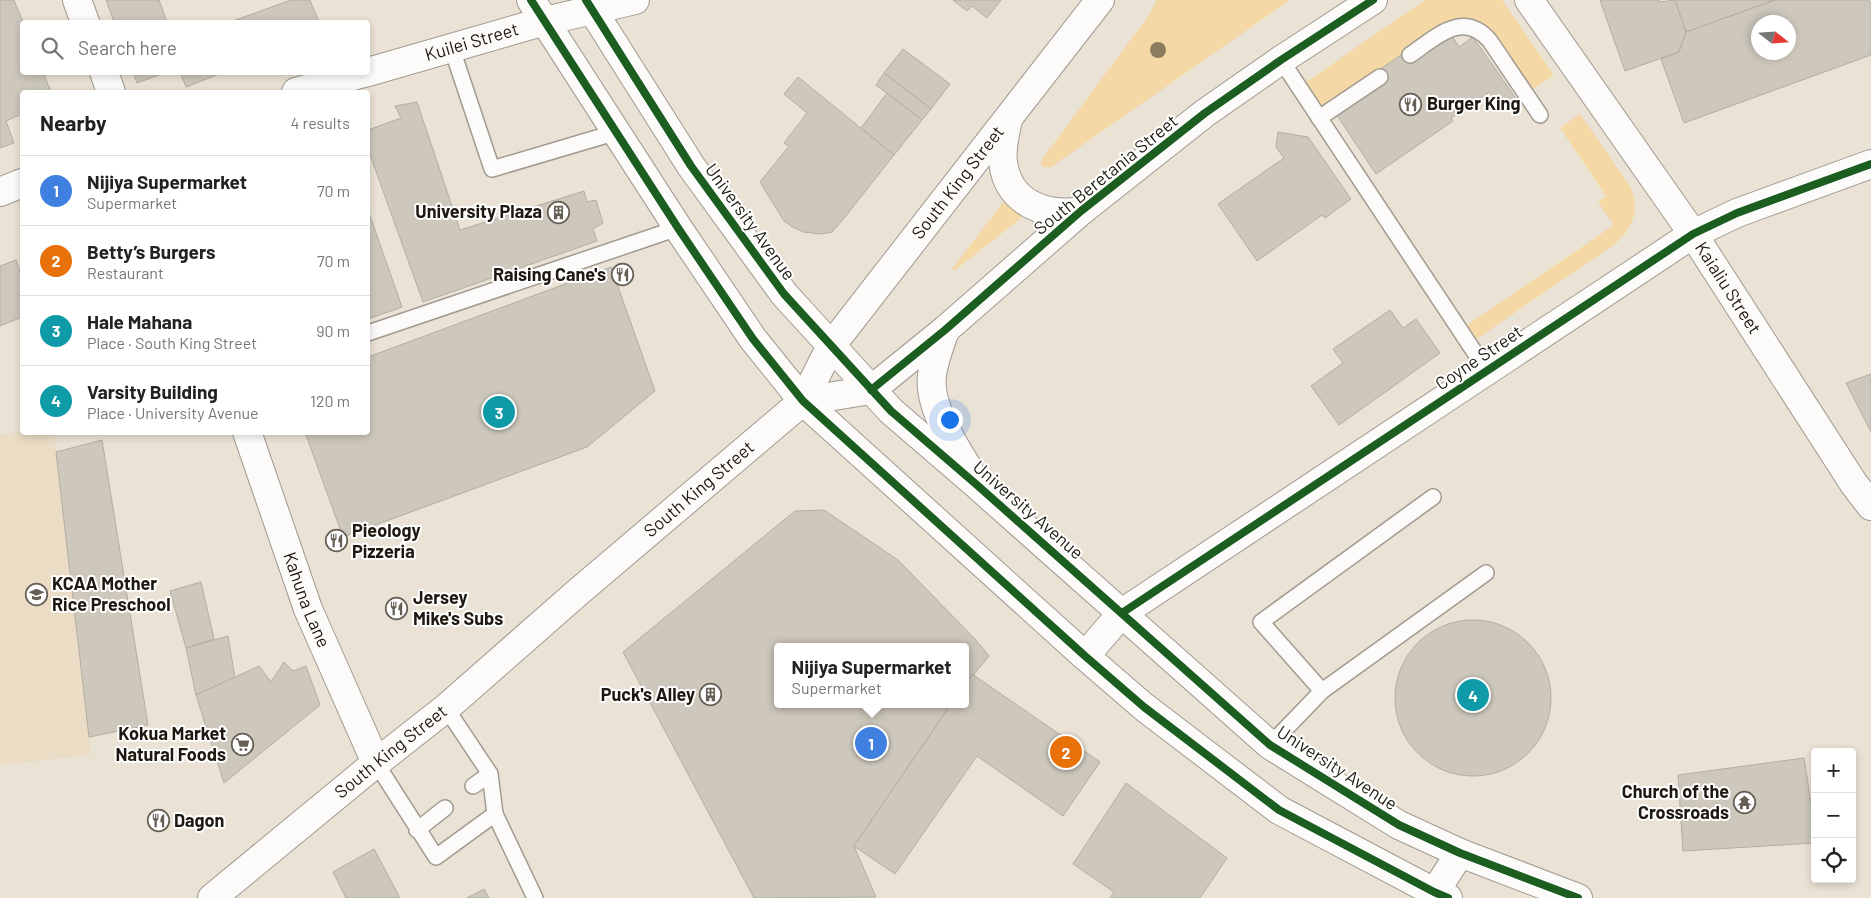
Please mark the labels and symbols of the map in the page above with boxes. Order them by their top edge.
north arrow [1751,15,1796,60]
street label: Kuilei Street [422,17,521,65]
restaurant icon: Burger King [1399,92,1423,116]
place label: Burger King [1427,92,1520,114]
street label: South Beretania Street [1029,109,1182,239]
street label: South King Street [906,121,1008,243]
street label: University Avenue [701,159,801,284]
place label: University Plaza [415,200,542,222]
building icon: University Plaza [546,200,570,224]
street label: Kaialiu Street [1691,237,1766,338]
place label: Raising Cane's [493,263,606,285]
restaurant icon: Raising Cane's [610,263,634,287]
street label: Coyne Street [1431,320,1526,394]
pin: 3 [483,393,515,431]
your location [937,407,963,433]
street label: South King Street [639,436,758,541]
street label: University Avenue [969,455,1088,563]
place label: Pieology Pizzeria [352,519,421,562]
restaurant icon: Pieology Pizzeria [324,529,348,553]
street label: Kahuna Lane [279,549,336,651]
place label: KCAA Mother Rice Preschool [52,572,171,615]
school or university icon: KCAA Mother Rice Preschool [24,582,48,606]
place label: Jersey Mike's Subs [413,586,503,629]
restaurant icon: Jersey Mike's Subs [385,596,409,620]
pin: 4 [1457,676,1489,714]
place label: Puck's Alley [601,683,695,705]
building icon: Puck's Alley [699,683,723,707]
street label: South King Street [330,700,451,803]
street label: University Avenue [1273,720,1402,814]
place label: Kokua Market Natural Foods [115,722,226,765]
pin: 1 [855,724,887,762]
supermarket icon: Kokua Market Natural Foods [230,732,254,756]
pin: 2 [1050,733,1082,771]
place label: Church of the Crossroads [1622,780,1729,823]
temple icon: Church of the Crossroads [1733,790,1757,814]
restaurant icon: Dagon [146,809,170,833]
place label: Dagon [174,809,224,831]

